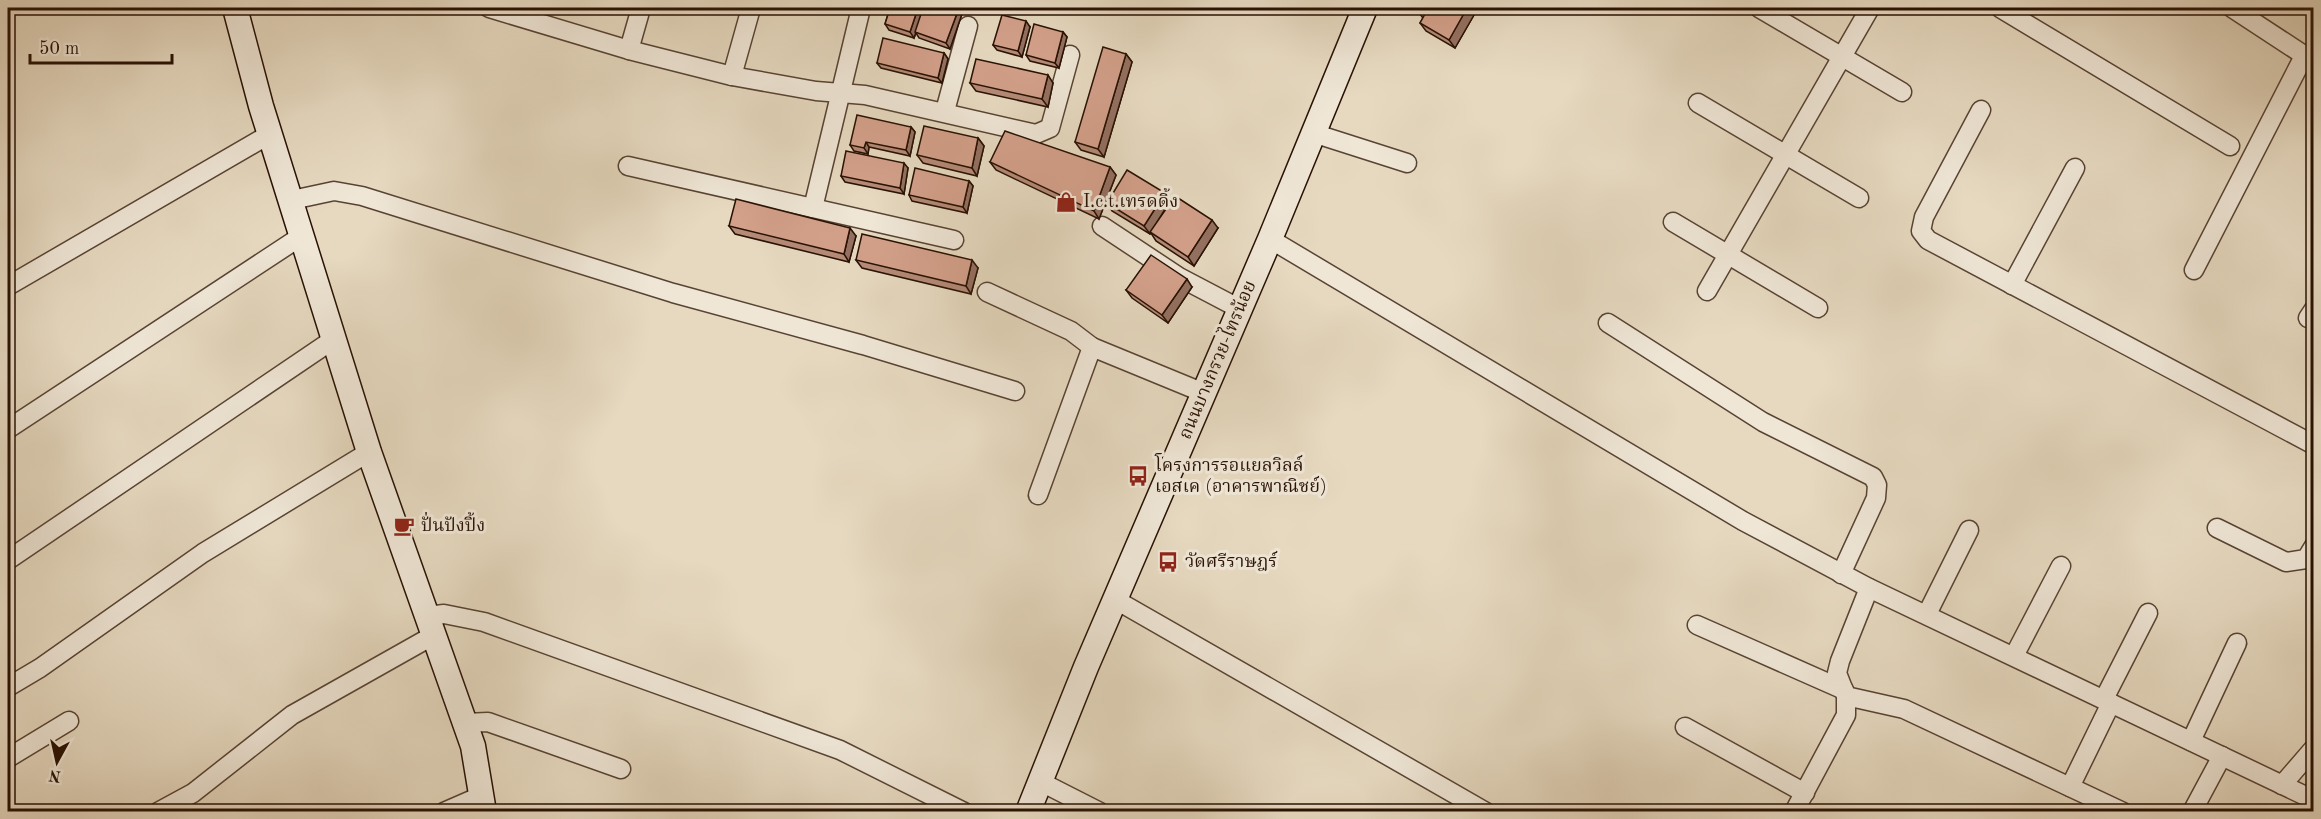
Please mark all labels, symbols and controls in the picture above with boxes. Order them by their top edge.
scale bar [30,27,172,65]
text: 50 m [39,40,79,58]
place label: I.c.t.เทรดดิ้ง [1083,187,1178,211]
shop icon: I.c.t.เทรดดิ้ง [1054,190,1078,214]
street label: ถนนบางกรวย-ไทรน้อย [1173,276,1260,442]
place label: โครงการรอแยลวิลล์ เอสเค (อาคารพาณิชย์) [1154,452,1327,496]
bus stop icon: โครงการรอแยลวิลล์ เอสเค (อาคารพาณิชย์) [1126,464,1150,488]
place label: ปั่นปังปิ้ง [421,511,485,535]
cafe icon: ปั่นปังปิ้ง [392,514,416,538]
bus stop icon: วัดศรีราษฎร์ [1156,550,1180,574]
place label: วัดศรีราษฎร์ [1185,550,1278,571]
north arrow [27,732,87,792]
text: N [47,766,62,784]

